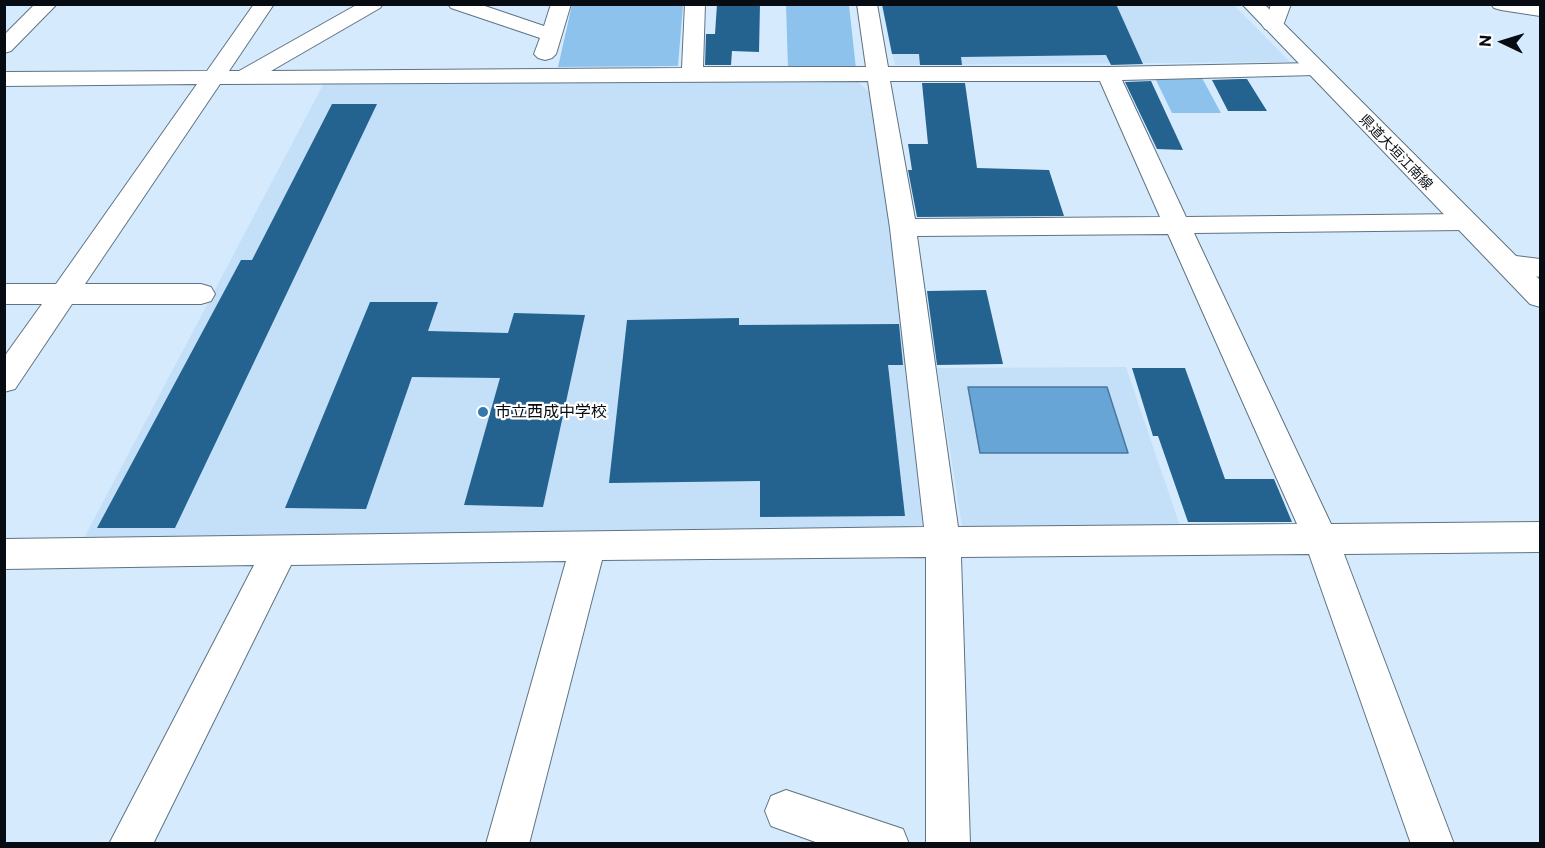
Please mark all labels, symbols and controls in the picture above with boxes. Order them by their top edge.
north arrow [1473,12,1533,72]
text: N [1475,34,1494,47]
street label: 県道大垣江南線 [1356,111,1436,193]
place label: 市立西成中学校 [495,402,607,422]
marker: 市立西成中学校 [476,405,490,419]

